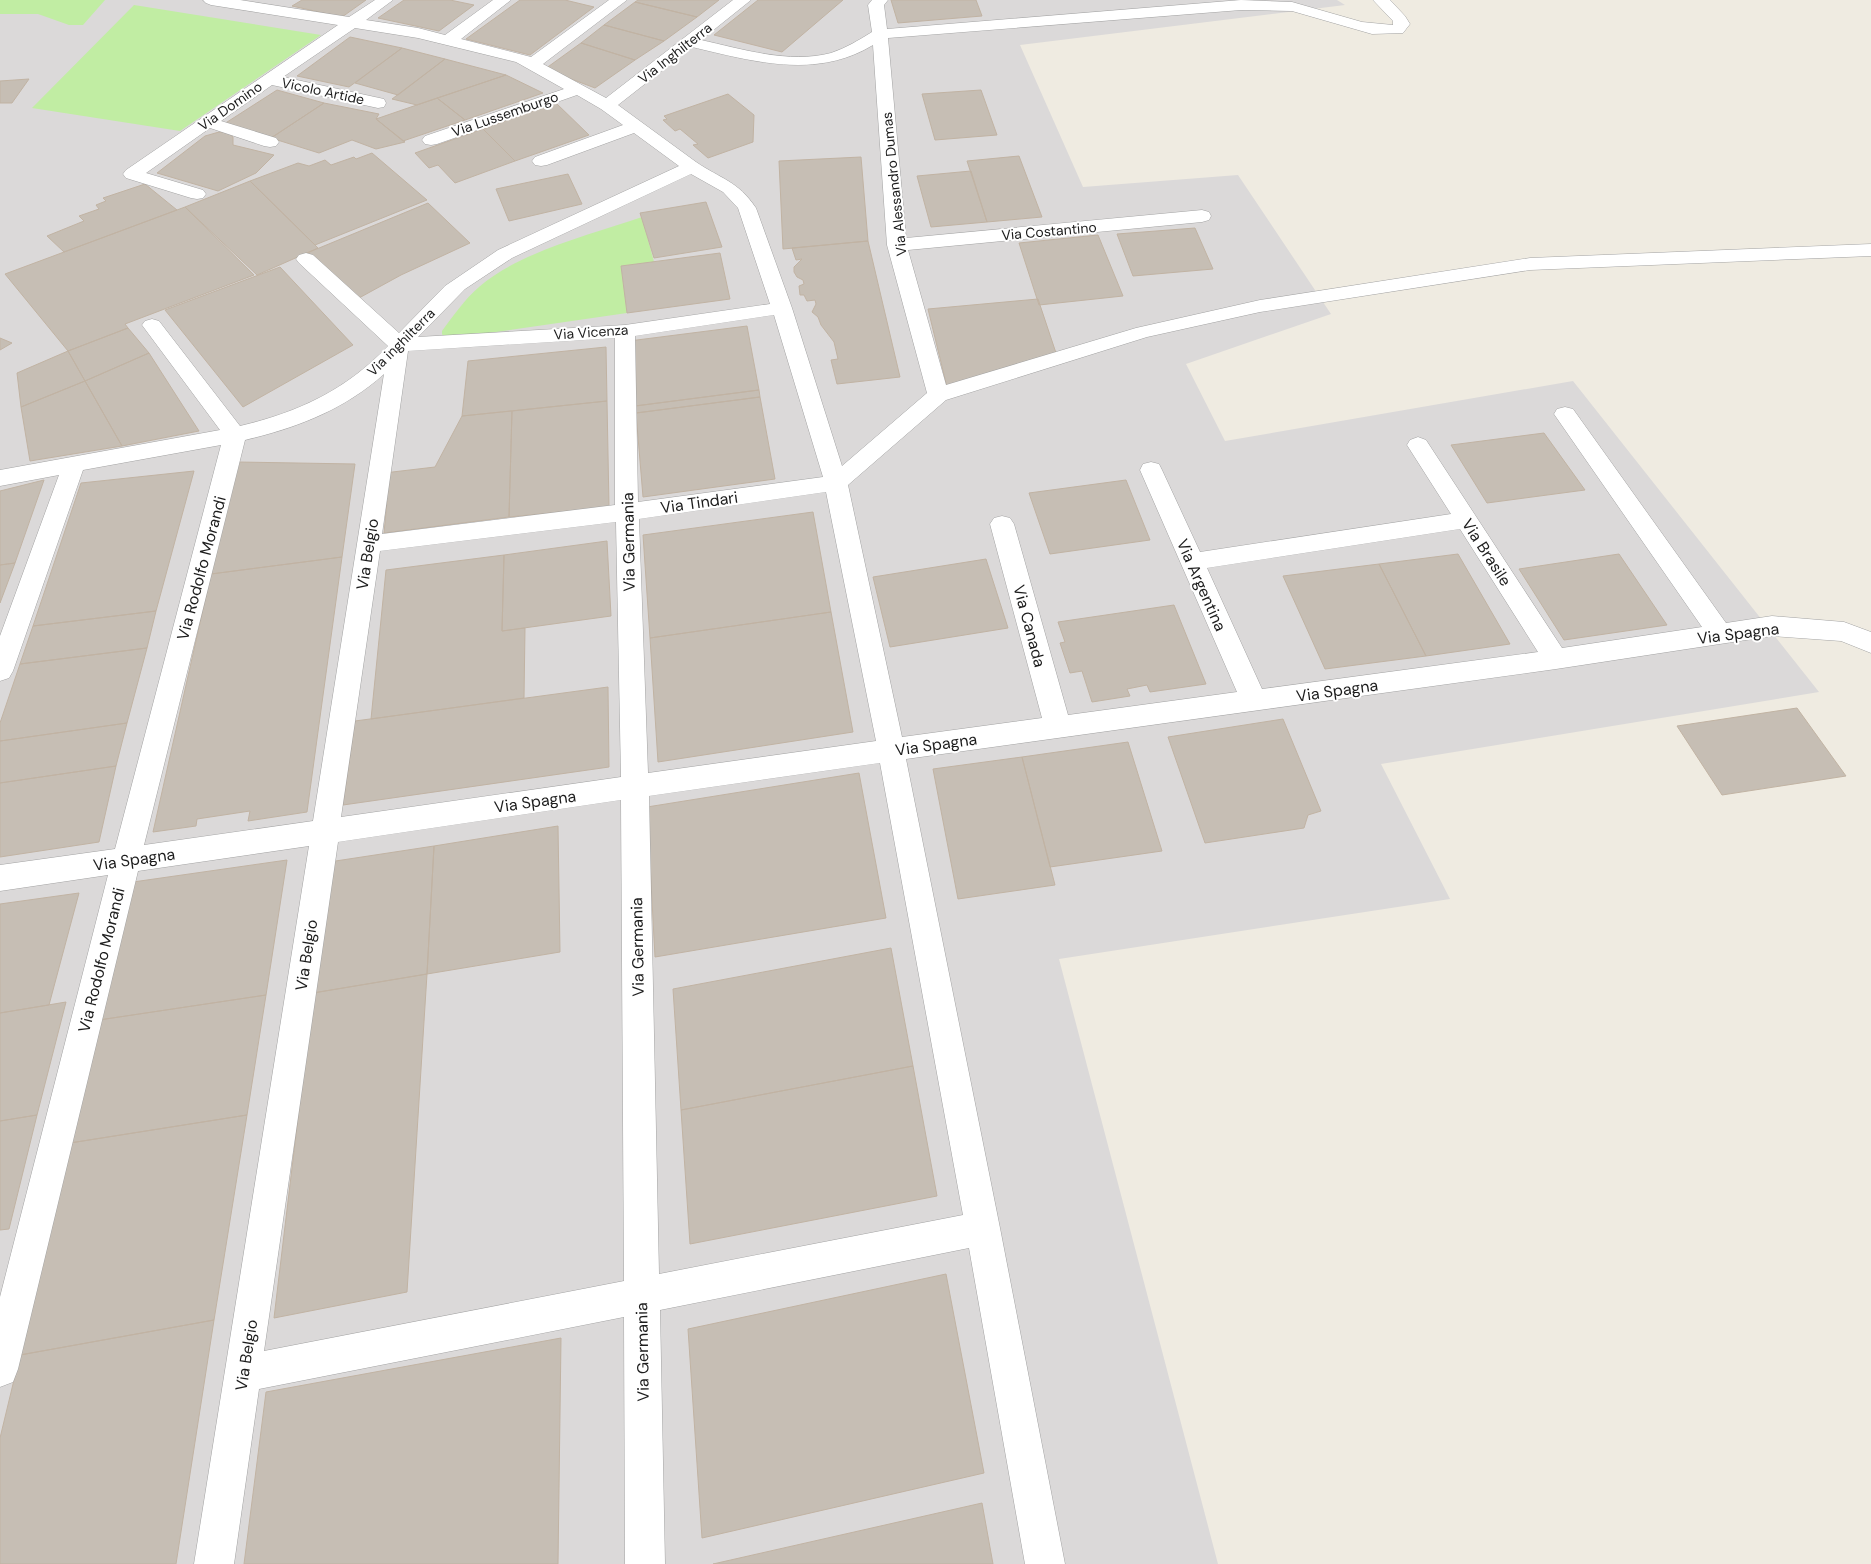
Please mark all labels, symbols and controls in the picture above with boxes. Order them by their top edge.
street label: Via Inghilterra [634,19,716,87]
street label: Vicolo Artide [280,73,366,109]
street label: Via Domino [194,77,266,135]
street label: Via Lussemburgo [449,87,561,141]
street label: Via Alessandro Dumas [877,111,911,257]
street label: Via Costantino [1001,218,1097,244]
street label: Via inghilterra [363,304,439,380]
street label: Via Vicenza [553,320,629,344]
street label: Via Tindari [659,487,739,518]
street label: Via Germania [617,492,640,592]
street label: Via Rodolfo Morandi [172,494,231,643]
street label: Via Brasile [1457,515,1516,590]
street label: Via Belgio [351,517,384,591]
street label: Via Argentina [1172,536,1231,635]
street label: Via Canada [1008,583,1051,670]
street label: Via Spagna [1696,618,1780,649]
street label: Via Spagna [1295,674,1379,707]
street label: Via Spagna [894,728,978,761]
street label: Via Spagna [493,785,577,818]
street label: Via Spagna [92,843,176,876]
street label: Via Rodolfo Morandi [73,885,130,1035]
street label: Via Germania [626,897,649,997]
street label: Via Belgio [290,918,323,992]
street label: Via Germania [631,1302,654,1402]
street label: Via Belgio [230,1318,263,1392]

